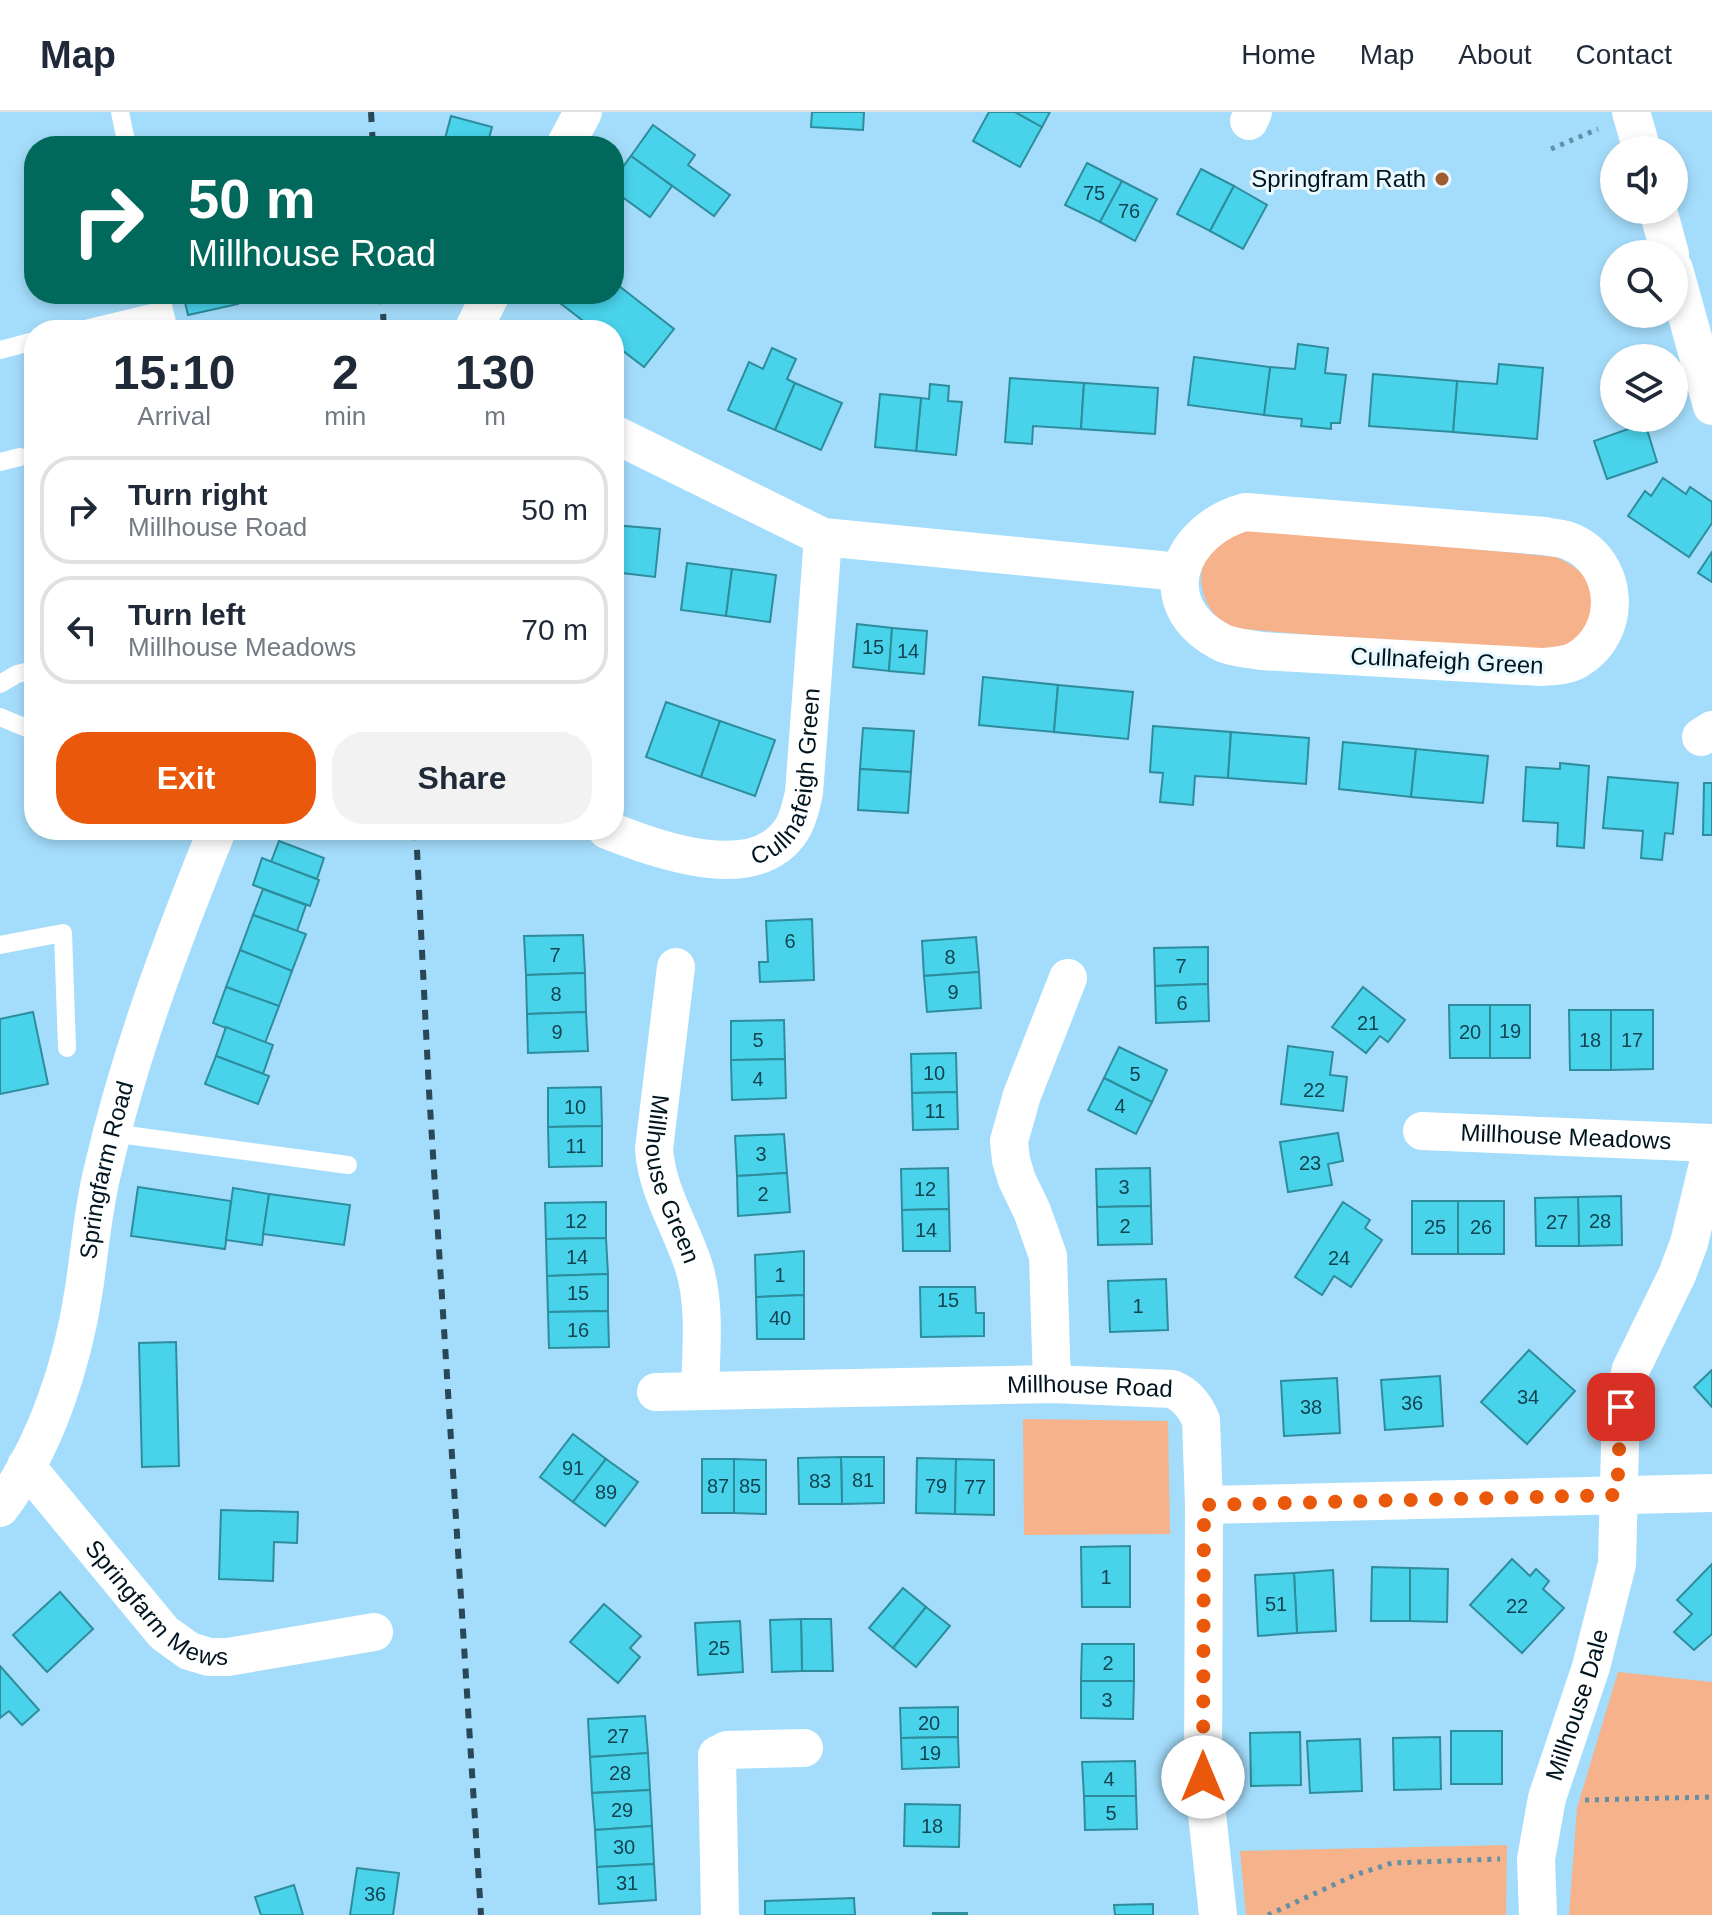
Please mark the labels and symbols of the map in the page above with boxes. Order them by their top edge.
place label: Springfram Rath [1251,165,1426,192]
marker: Springfram Rath [1433,170,1451,188]
house number: 75 [1083,182,1105,204]
house number: 76 [1118,200,1140,222]
house number: 15 [862,636,884,658]
house number: 14 [897,640,919,662]
street label: Cullnafeigh Green [1350,642,1544,679]
street label: Cullnafeigh Green [747,687,825,870]
house number: 6 [784,930,796,952]
house number: 7 [549,944,561,966]
house number: 8 [944,946,956,968]
house number: 7 [1175,955,1187,977]
house number: 9 [947,981,959,1003]
house number: 8 [550,983,562,1005]
house number: 6 [1176,992,1188,1014]
house number: 21 [1357,1012,1379,1034]
house number: 19 [1499,1020,1521,1042]
house number: 9 [551,1021,563,1043]
house number: 20 [1459,1021,1481,1043]
house number: 5 [752,1029,764,1051]
house number: 18 [1579,1029,1601,1051]
house number: 17 [1621,1029,1643,1051]
house number: 10 [923,1062,945,1084]
house number: 5 [1129,1063,1141,1085]
house number: 4 [752,1068,764,1090]
street label: Springfarm Road [74,1078,139,1261]
house number: 22 [1303,1079,1325,1101]
street label: Millhouse Green [641,1093,706,1267]
house number: 4 [1114,1095,1126,1117]
house number: 10 [564,1096,586,1118]
house number: 11 [925,1100,945,1122]
street label: Millhouse Meadows [1460,1119,1672,1154]
house number: 11 [566,1135,586,1157]
house number: 3 [755,1143,767,1165]
house number: 23 [1299,1152,1321,1174]
house number: 3 [1118,1176,1130,1198]
house number: 12 [914,1178,936,1200]
house number: 2 [757,1183,769,1205]
house number: 12 [565,1210,587,1232]
house number: 28 [1589,1210,1611,1232]
house number: 27 [1546,1211,1568,1233]
house number: 2 [1119,1215,1131,1237]
house number: 25 [1424,1216,1446,1238]
house number: 26 [1470,1216,1492,1238]
house number: 14 [915,1219,937,1241]
house number: 14 [566,1246,588,1268]
house number: 24 [1328,1247,1350,1269]
house number: 1 [774,1264,786,1286]
house number: 15 [567,1282,589,1304]
house number: 15 [937,1289,959,1311]
house number: 1 [1132,1295,1144,1317]
house number: 40 [769,1307,791,1329]
house number: 16 [567,1319,589,1341]
street label: Millhouse Road [1007,1370,1173,1402]
pin [1587,1373,1655,1441]
house number: 34 [1517,1386,1539,1408]
house number: 36 [1401,1392,1423,1414]
house number: 38 [1300,1396,1322,1418]
house number: 91 [562,1457,584,1479]
house number: 81 [852,1469,874,1491]
house number: 83 [809,1470,831,1492]
house number: 87 [707,1475,729,1497]
house number: 85 [739,1475,761,1497]
house number: 79 [925,1475,947,1497]
house number: 77 [964,1476,986,1498]
house number: 89 [595,1481,617,1503]
street label: Springfarm Mews [80,1535,228,1672]
house number: 1 [1100,1566,1112,1588]
house number: 51 [1265,1593,1287,1615]
house number: 22 [1506,1595,1528,1617]
street label: Millhouse Dale [1540,1626,1613,1784]
house number: 25 [708,1637,730,1659]
house number: 2 [1102,1652,1114,1674]
house number: 3 [1101,1689,1113,1711]
house number: 20 [918,1712,940,1734]
house number: 27 [607,1725,629,1747]
position arrow [1161,1735,1245,1819]
house number: 19 [919,1742,941,1764]
house number: 28 [609,1762,631,1784]
house number: 4 [1103,1768,1115,1790]
house number: 29 [611,1799,633,1821]
house number: 5 [1105,1802,1117,1824]
house number: 18 [921,1815,943,1837]
house number: 30 [613,1836,635,1858]
house number: 31 [616,1872,638,1894]
house number: 36 [364,1883,386,1905]

